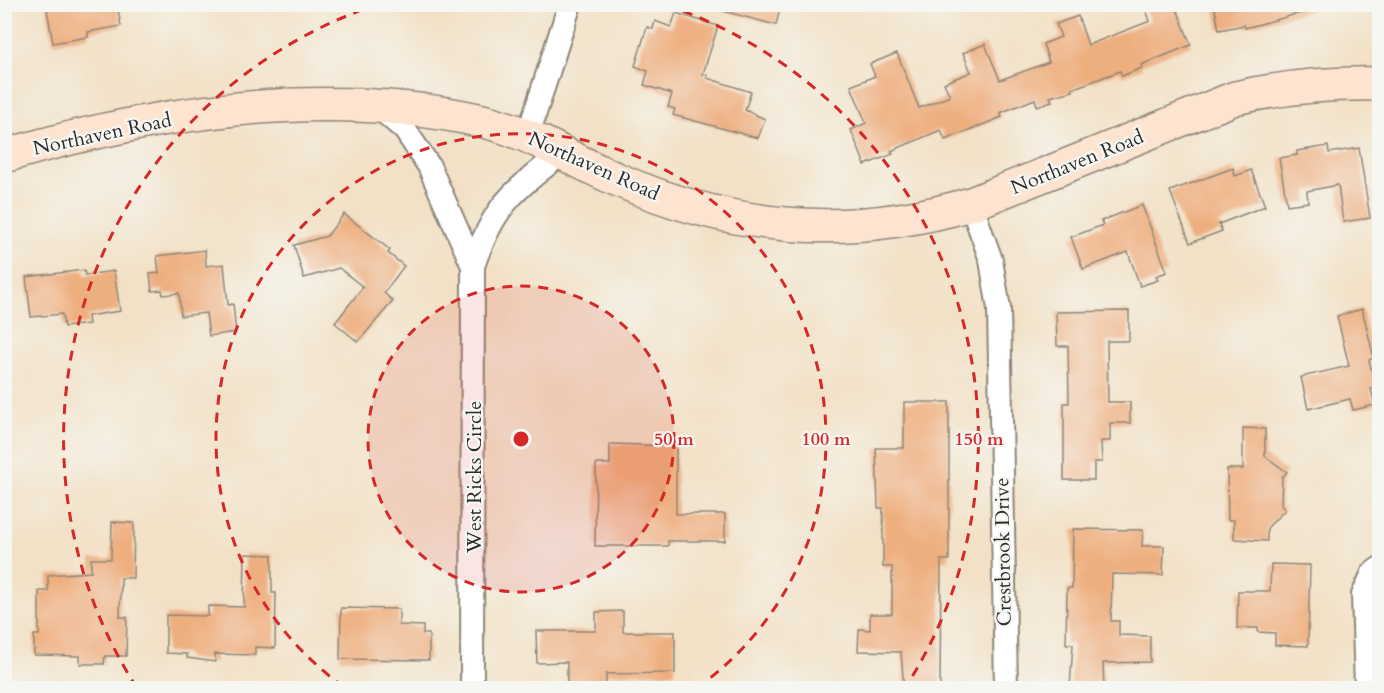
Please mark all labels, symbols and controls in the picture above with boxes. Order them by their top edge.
street label: Northaven Road [30,106,174,162]
street label: Northaven Road [1007,123,1148,201]
street label: Northaven Road [524,125,664,207]
street label: West Ricks Circle [461,401,488,554]
text: 50 m [654,427,694,452]
text: 100 m [801,427,851,452]
text: 150 m [954,427,1004,452]
centre of rings [511,429,531,449]
street label: Crestbrook Drive [988,477,1018,627]

